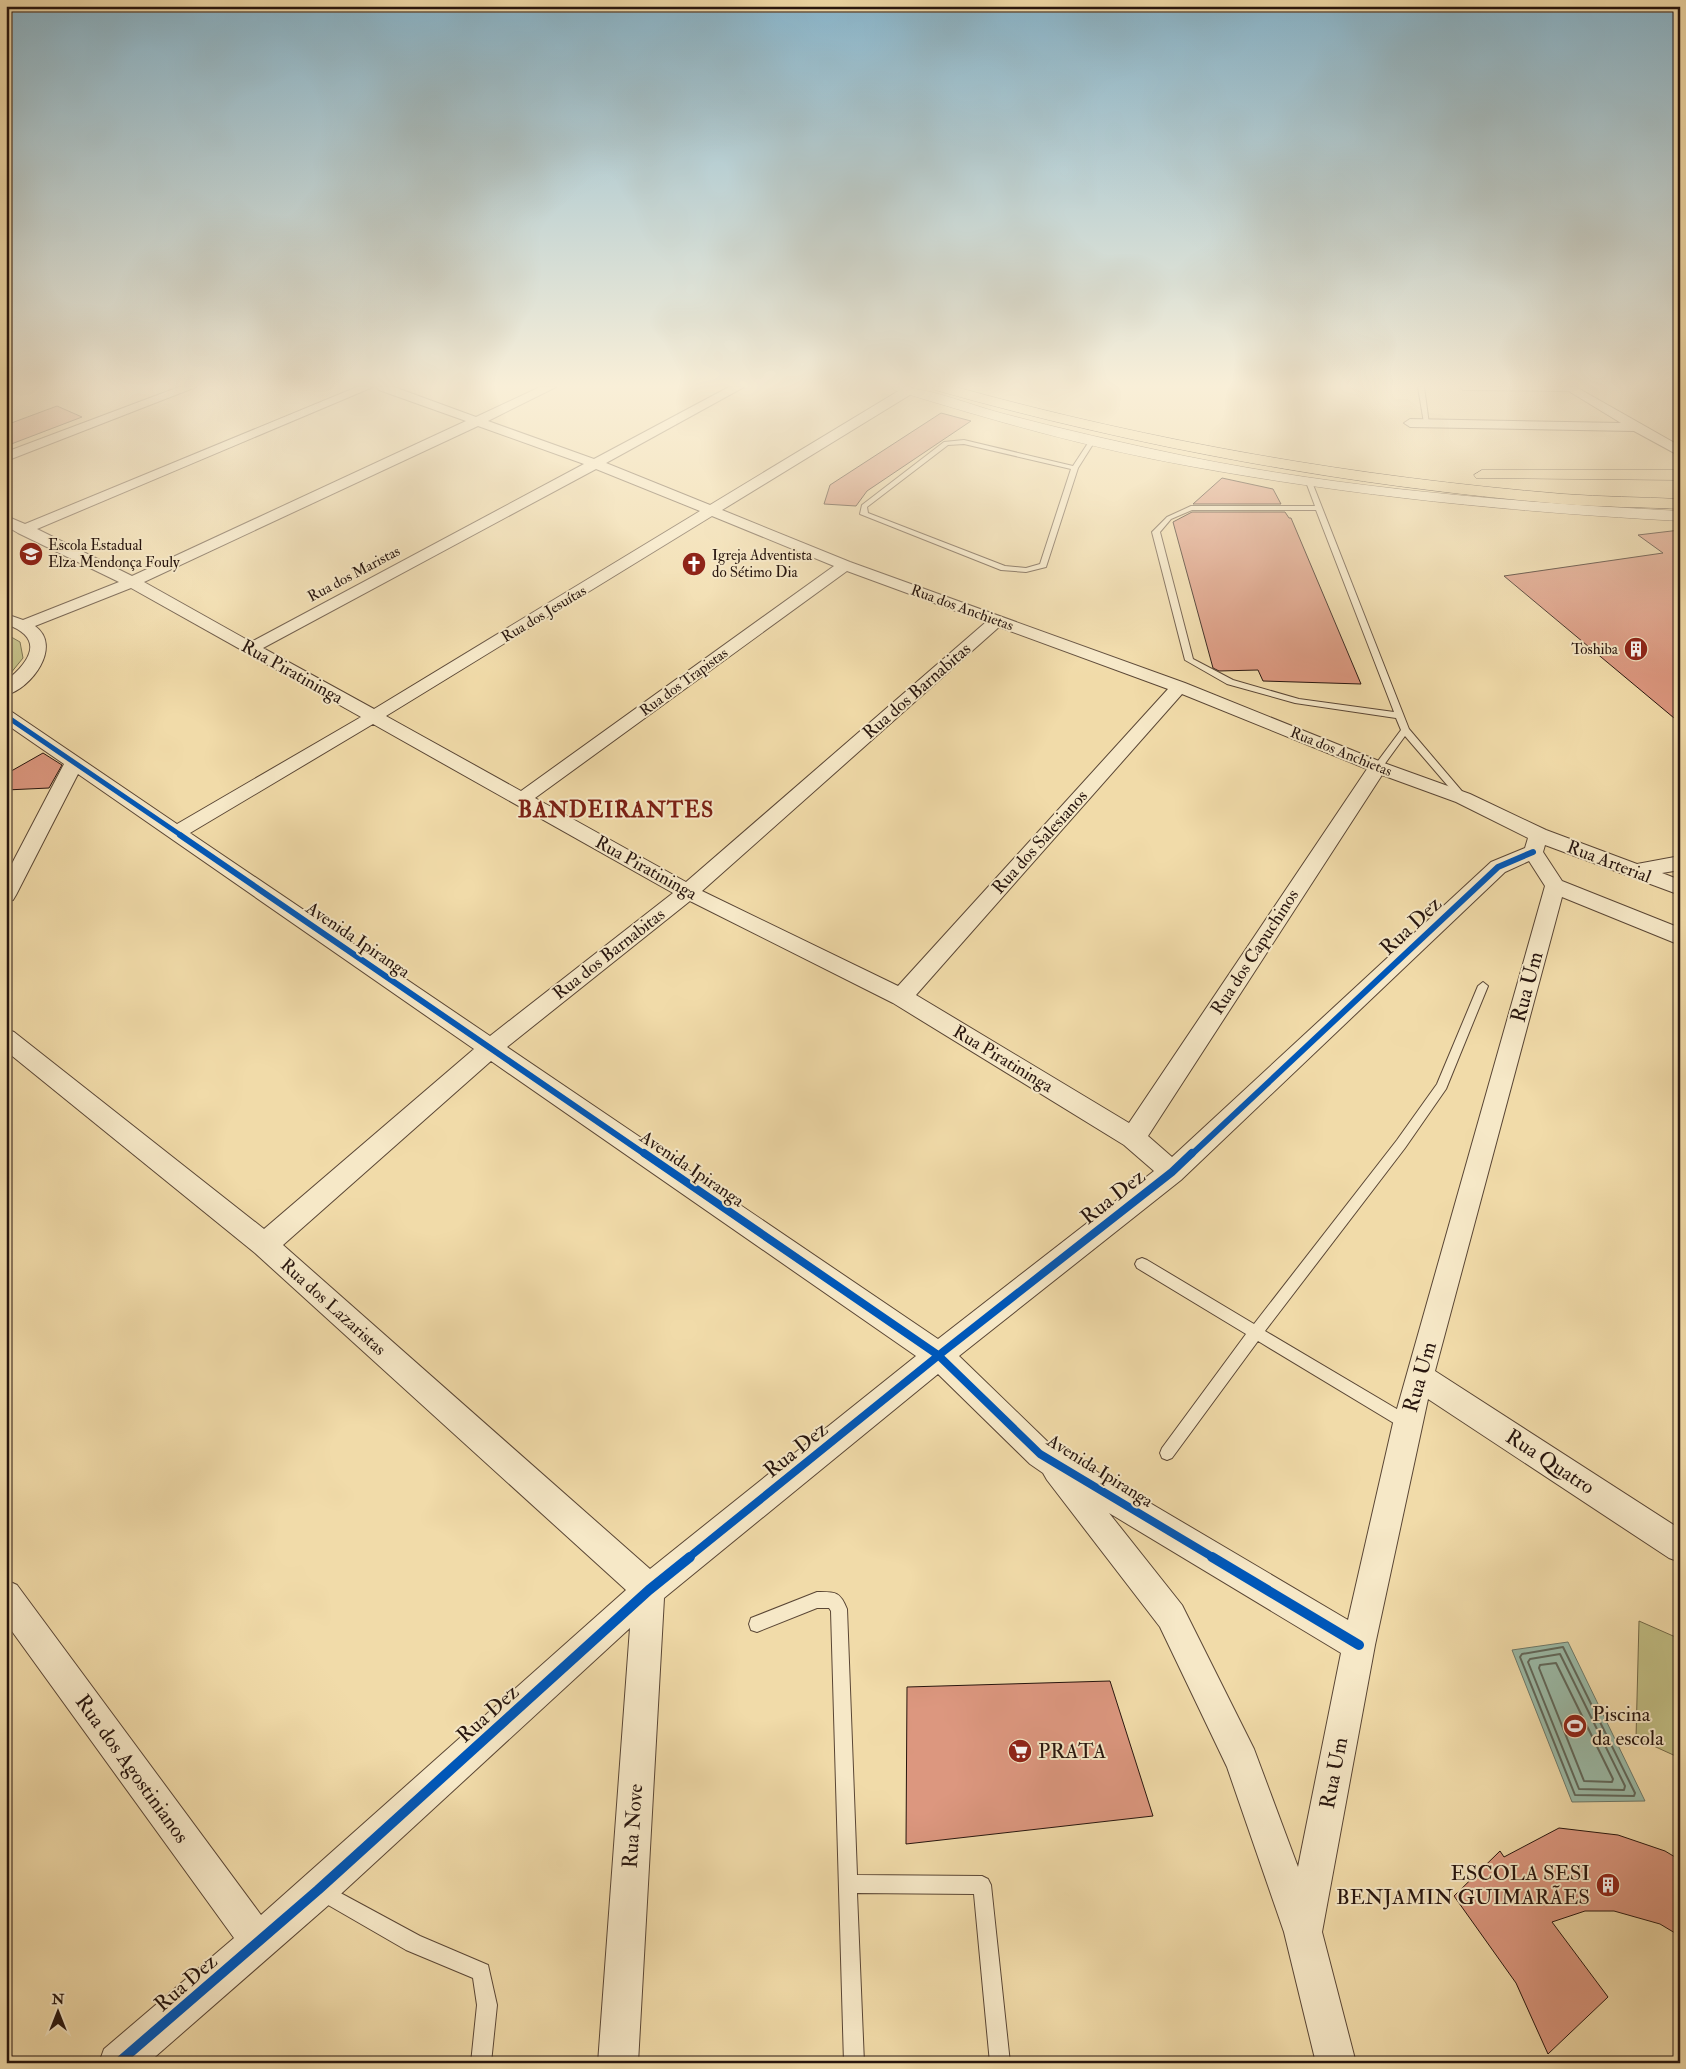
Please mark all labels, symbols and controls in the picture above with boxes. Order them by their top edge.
place label: Escola Estadual Elza Mendonça Fouly [48,536,180,572]
school or university icon: Escola Estadual Elza Mendonça Fouly [18,541,44,567]
street label: Rua dos Maristas [304,542,404,606]
place label: Igreja Adventista do Sétimo Dia [712,546,813,582]
church icon: Igreja Adventista do Sétimo Dia [681,551,707,577]
street label: Rua dos Jesuítas [498,581,590,648]
street label: Rua dos Anchietas [908,581,1016,635]
street label: Rua Piratininga [237,635,347,710]
building icon: Toshiba [1623,636,1649,662]
street label: Rua dos Barnabitas [858,638,976,744]
place label: Toshiba [1571,640,1619,659]
street label: Rua dos Trapistas [636,644,733,721]
street label: Rua dos Anchietas [1287,723,1395,781]
street label: Rua dos Salesianos [987,785,1093,899]
district label: BANDEIRANTES [518,796,714,824]
street label: Rua Piratininga [591,831,701,906]
street label: Rua Arterial [1564,835,1655,889]
street label: Rua dos Capuchinos [1206,885,1304,1019]
street label: Rua Dez [1374,891,1448,961]
street label: Avenida Ipiranga [301,896,415,984]
street label: Rua dos Barnabitas [548,903,670,1005]
street label: Rua Um [1505,949,1549,1025]
street label: Rua Piratininga [949,1020,1058,1098]
street label: Avenida Ipiranga [635,1125,749,1213]
street label: Rua Dez [1075,1163,1151,1231]
street label: Rua dos Lazaristas [275,1254,391,1360]
street label: Rua Um [1397,1339,1443,1415]
street label: Rua Dez [758,1416,834,1484]
street label: Rua Quatro [1500,1423,1600,1501]
street label: Avenida Ipiranga [1042,1429,1158,1513]
street label: Rua Dez [451,1679,525,1749]
street label: Rua dos Agostinianos [69,1689,195,1849]
place label: Piscina da escola [1592,1701,1664,1752]
sports icon: Piscina da escola [1562,1713,1588,1739]
street label: Rua Um [1314,1735,1354,1811]
supermarket icon: PRATA [1007,1738,1033,1764]
place label: PRATA [1038,1738,1106,1765]
street label: Rua Nove [617,1783,649,1869]
place label: ESCOLA SESI BENJAMIN GUIMARÃES [1336,1860,1590,1911]
building icon: ESCOLA SESI BENJAMIN GUIMARÃES [1595,1872,1621,1898]
street label: Rua Dez [149,1948,223,2018]
north arrow [32,1986,82,2036]
text: N [51,1991,65,2008]

